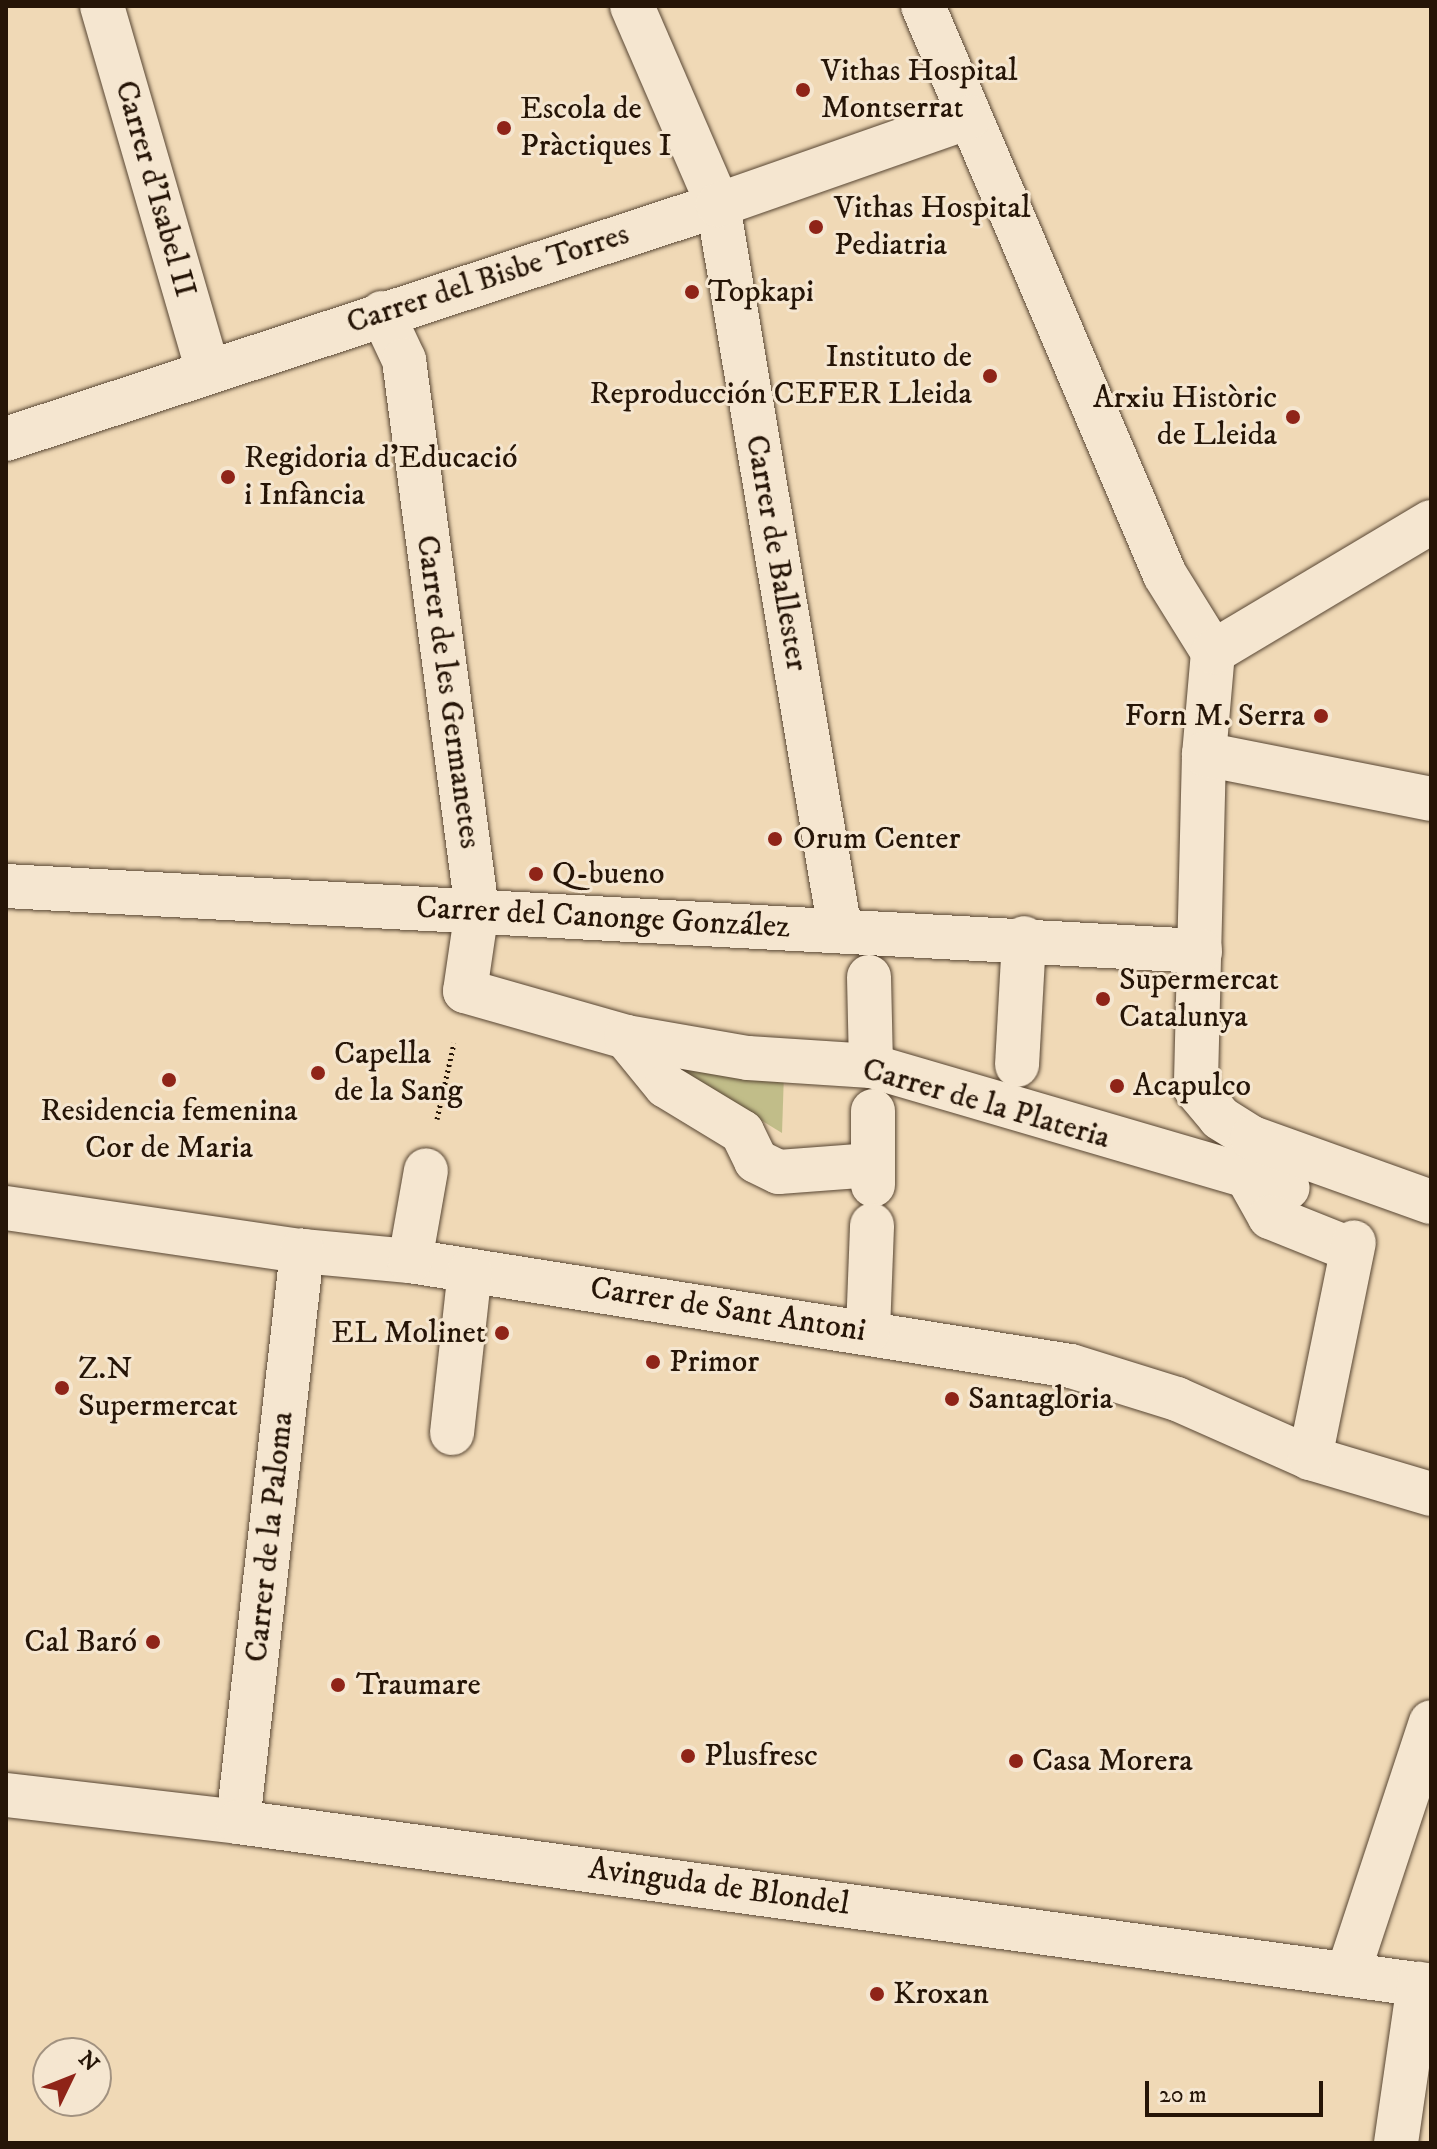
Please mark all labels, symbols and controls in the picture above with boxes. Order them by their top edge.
place label: Vithas Hospital Montserrat [821,53,1018,128]
street label: Carrer d'Isabel II [106,76,204,302]
marker: Vithas Hospital Montserrat [792,79,814,101]
place label: Escola de Pràctiques I [520,91,672,166]
marker: Escola de Pràctiques I [495,119,513,137]
place label: Vithas Hospital Pediatria [834,190,1031,265]
street label: Carrer del Bisbe Torres [342,215,634,343]
marker: Vithas Hospital Pediatria [805,216,827,238]
place label: Topkapi [708,273,814,311]
marker: Topkapi [683,283,701,301]
place label: Instituto de Reproducción CEFER Lleida [589,339,972,414]
marker: Instituto de Reproducción CEFER Lleida [979,365,1001,387]
place label: Arxiu Històric de Lleida [1093,380,1277,455]
marker: Arxiu Històric de Lleida [1284,408,1302,426]
street label: Carrer de Ballester [736,432,816,674]
place label: Regidoria d'Educació i Infància [244,440,517,515]
marker: Regidoria d'Educació i Infància [219,468,237,486]
street label: Carrer de les Germanetes [407,533,489,851]
place label: Forn M. Serra [1124,697,1305,735]
marker: Forn M. Serra [1312,707,1330,725]
place label: Orum Center [793,820,960,858]
marker: Orum Center [764,828,786,850]
place label: Q-bueno [552,855,665,893]
marker: Q-bueno [527,865,545,883]
street label: Carrer del Canonge González [415,889,791,947]
place label: Supermercat Catalunya [1119,962,1279,1037]
marker: Supermercat Catalunya [1094,990,1112,1008]
place label: Capella de la Sang [334,1036,463,1111]
street label: Carrer de la Plateria [858,1050,1114,1158]
marker: Capella de la Sang [309,1064,327,1082]
place label: Acapulco [1133,1067,1251,1105]
marker: Residencia femenina Cor de Maria [160,1071,178,1089]
marker: Acapulco [1108,1077,1126,1095]
place label: Residencia femenina Cor de Maria [40,1093,298,1168]
street label: Carrer de Sant Antoni [587,1269,869,1351]
place label: EL Molinet [331,1314,486,1352]
marker: EL Molinet [493,1324,511,1342]
place label: Primor [669,1343,759,1381]
place label: Z.N Supermercat [78,1351,238,1426]
marker: Primor [644,1353,662,1371]
marker: Z.N Supermercat [53,1379,71,1397]
place label: Santagloria [968,1380,1113,1418]
marker: Santagloria [943,1390,961,1408]
street label: Carrer de la Paloma [238,1410,302,1664]
place label: Cal Baró [24,1623,137,1661]
marker: Cal Baró [144,1633,162,1651]
place label: Traumare [356,1666,481,1704]
marker: Traumare [327,1674,349,1696]
place label: Plusfresc [704,1737,818,1775]
place label: Casa Morera [1032,1742,1193,1780]
marker: Plusfresc [679,1747,697,1765]
marker: Casa Morera [1007,1752,1025,1770]
street label: Avinguda de Blondel [586,1850,852,1924]
place label: Kroxan [893,1975,989,2013]
marker: Kroxan [868,1985,886,2003]
north arrow [32,2037,112,2117]
text: N [72,2046,104,2077]
scale bar [1149,2065,1327,2115]
text: 20 m [1159,2080,1207,2110]

